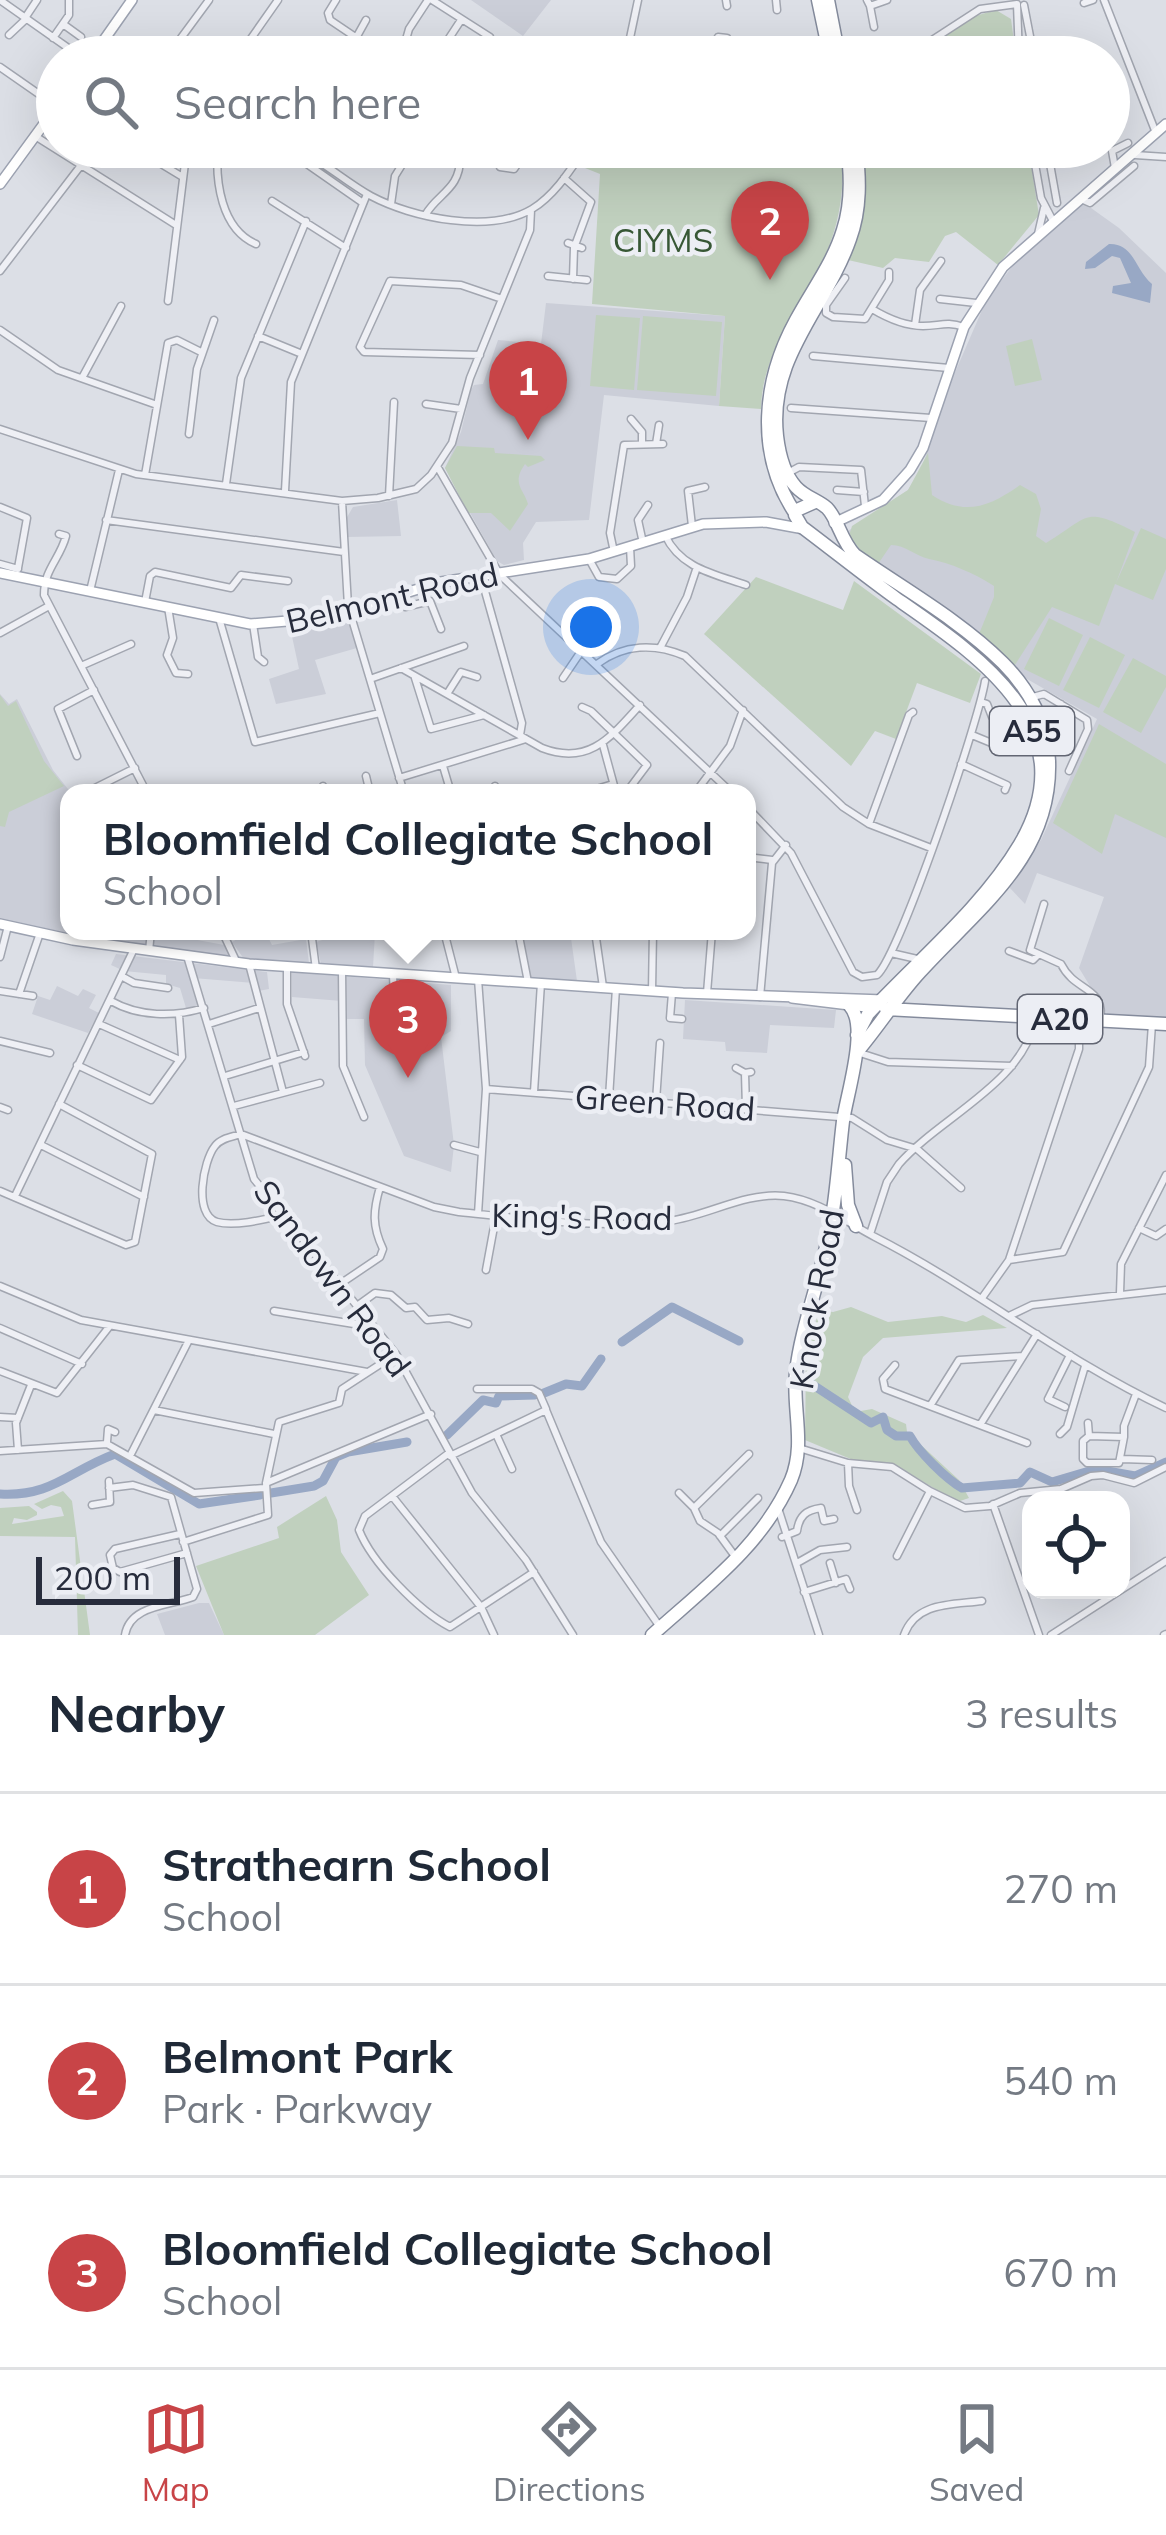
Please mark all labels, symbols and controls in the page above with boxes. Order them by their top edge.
search box [36,36,1130,168]
icon: search [78,69,144,135]
text: Search here [174,74,421,130]
pin: 2 [731,181,809,280]
park label: CIYMS [613,219,713,260]
pin: 1 [489,341,567,440]
street label: Belmont Road [282,553,502,641]
your location [561,597,621,657]
road number: A55 [990,707,1074,755]
popup [60,784,756,940]
text: Bloomfield Collegiate School [103,810,713,866]
text: School [103,866,223,915]
pin: 3 [369,979,447,1078]
road number: A20 [1018,995,1102,1043]
street label: Green Road [573,1075,757,1129]
street label: Sandown Road [246,1172,420,1384]
street label: King's Road [491,1194,673,1238]
street label: Knock Road [780,1206,852,1392]
map controls [1022,1491,1130,1599]
button: locate [1022,1491,1130,1599]
scale bar [36,1551,180,1604]
text: 200 m [54,1557,151,1598]
text: Nearby [48,1681,225,1745]
text: 3 results [965,1689,1118,1738]
text: Strathearn School [162,1836,551,1892]
text: 1 [75,1864,99,1913]
text: 270 m [1003,1864,1118,1913]
text: School [162,1892,282,1941]
text: Belmont Park [162,2028,452,2084]
text: 2 [75,2056,99,2105]
text: 540 m [1003,2056,1118,2105]
text: Park · Parkway [162,2084,432,2133]
text: Bloomfield Collegiate School [162,2220,773,2276]
text: 3 [75,2248,99,2297]
text: 670 m [1003,2248,1118,2297]
text: School [162,2276,282,2325]
tab: Map [142,2396,210,2509]
tab: Directions [493,2396,646,2509]
tab: Saved [929,2396,1024,2509]

